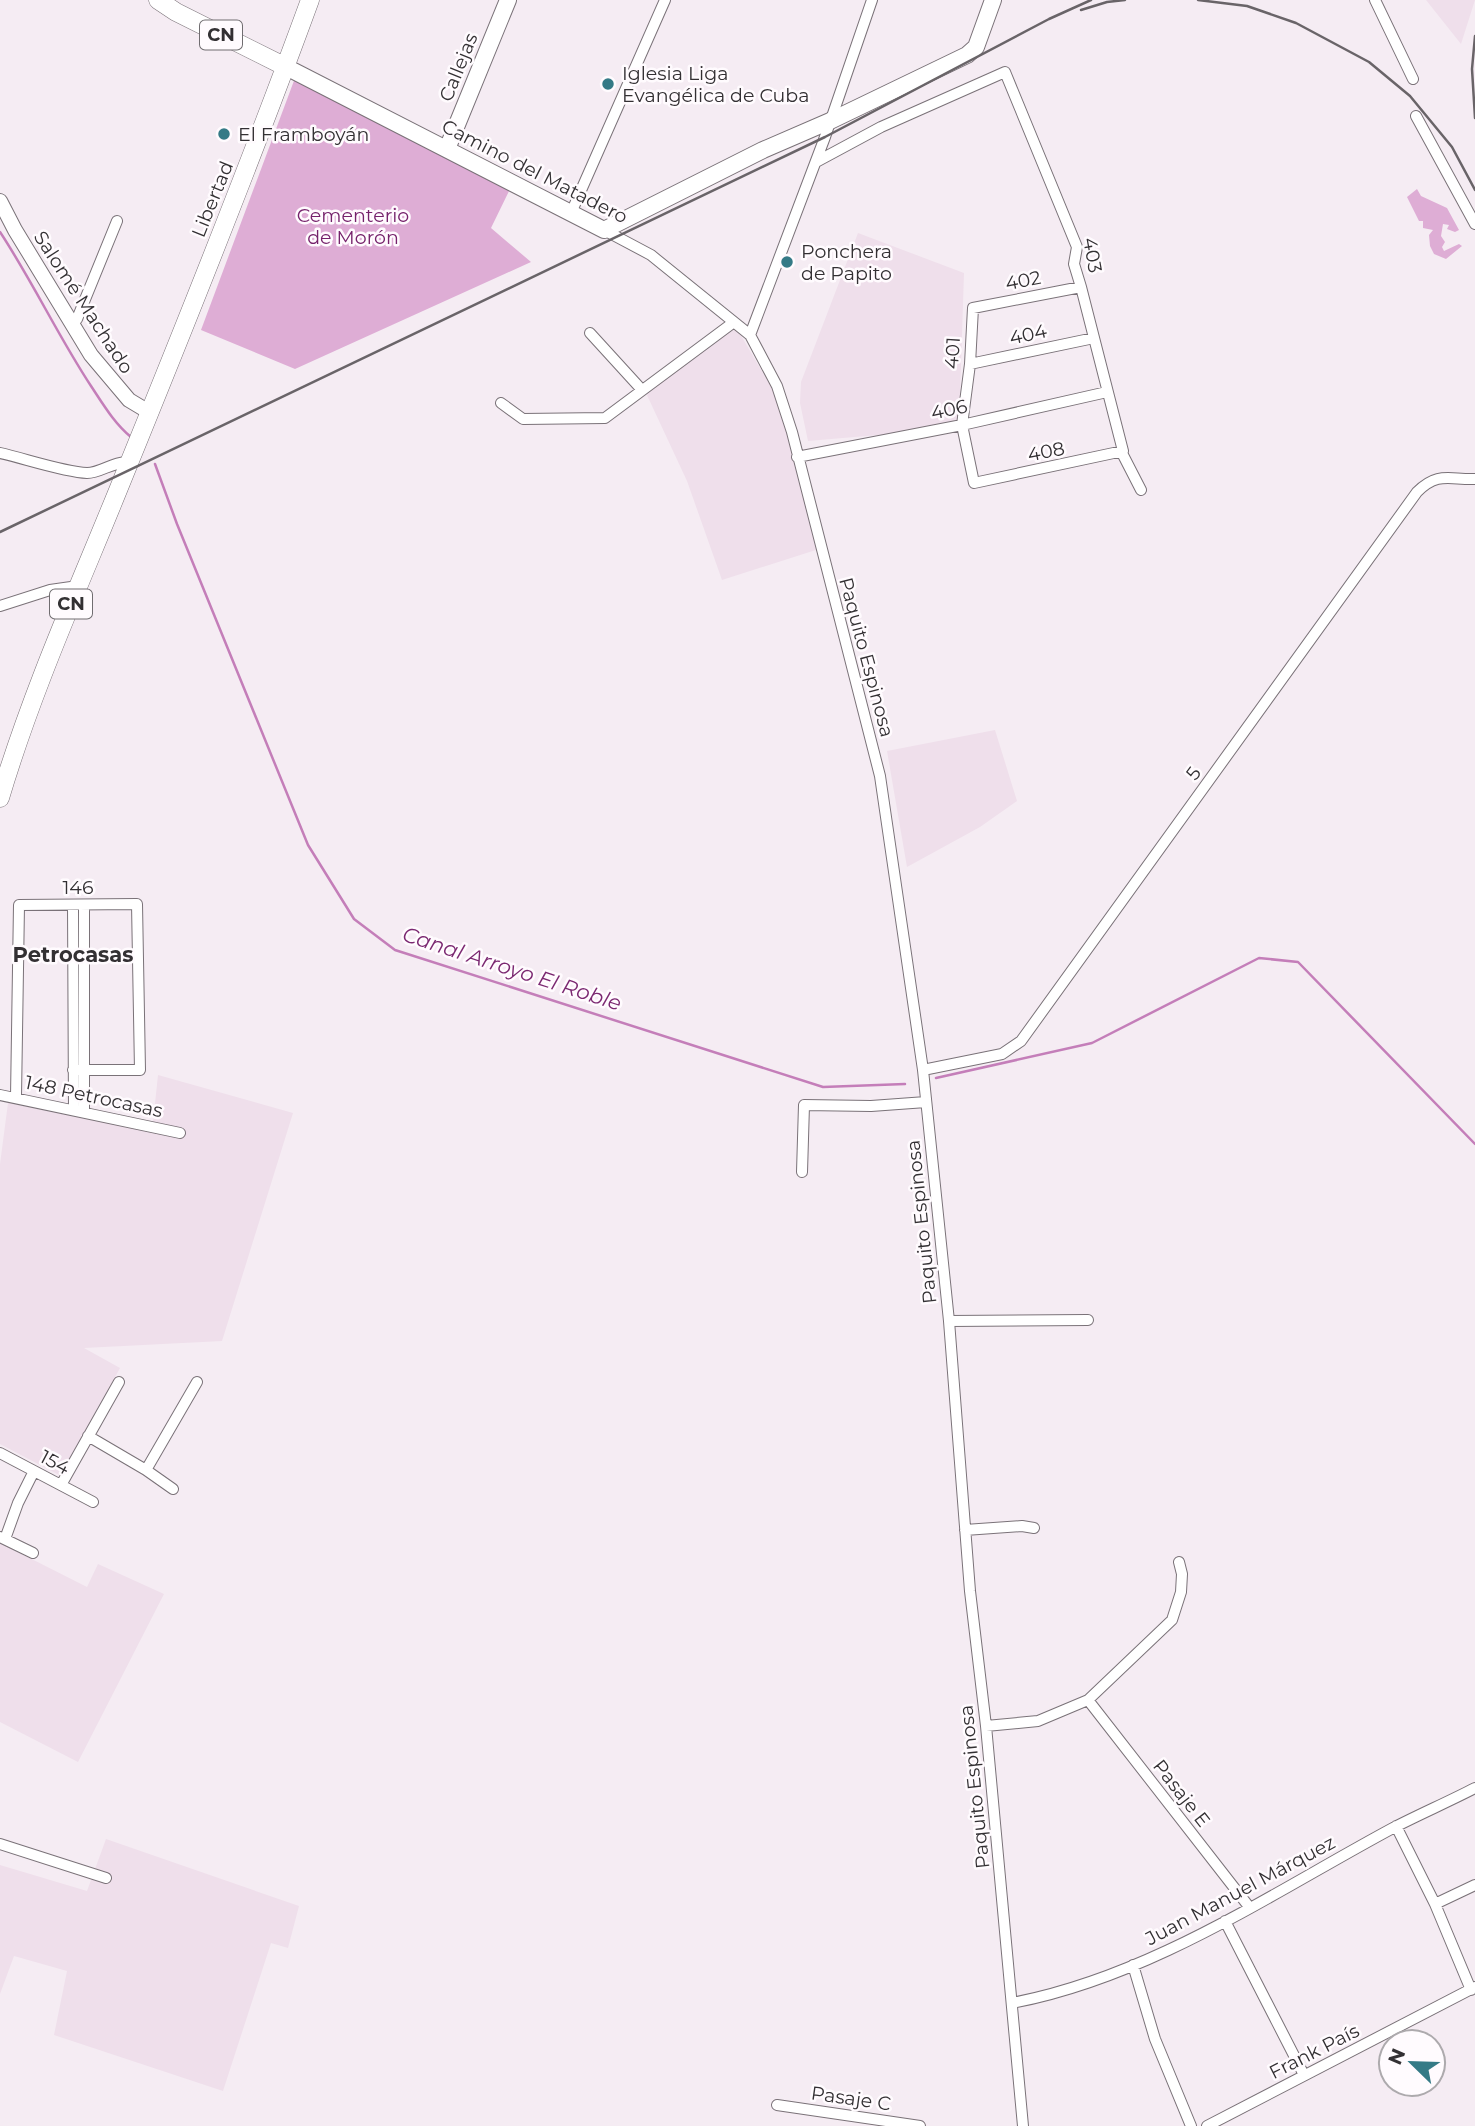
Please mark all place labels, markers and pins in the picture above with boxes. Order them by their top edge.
place label: Iglesia Liga Evangélica de Cuba [622,62,809,107]
marker: Iglesia Liga Evangélica de Cuba [600,76,616,92]
place label: El Framboyán [238,123,369,146]
marker: El Framboyán [216,126,232,142]
place label: Ponchera de Papito [801,240,892,285]
marker: Ponchera de Papito [779,254,795,270]

